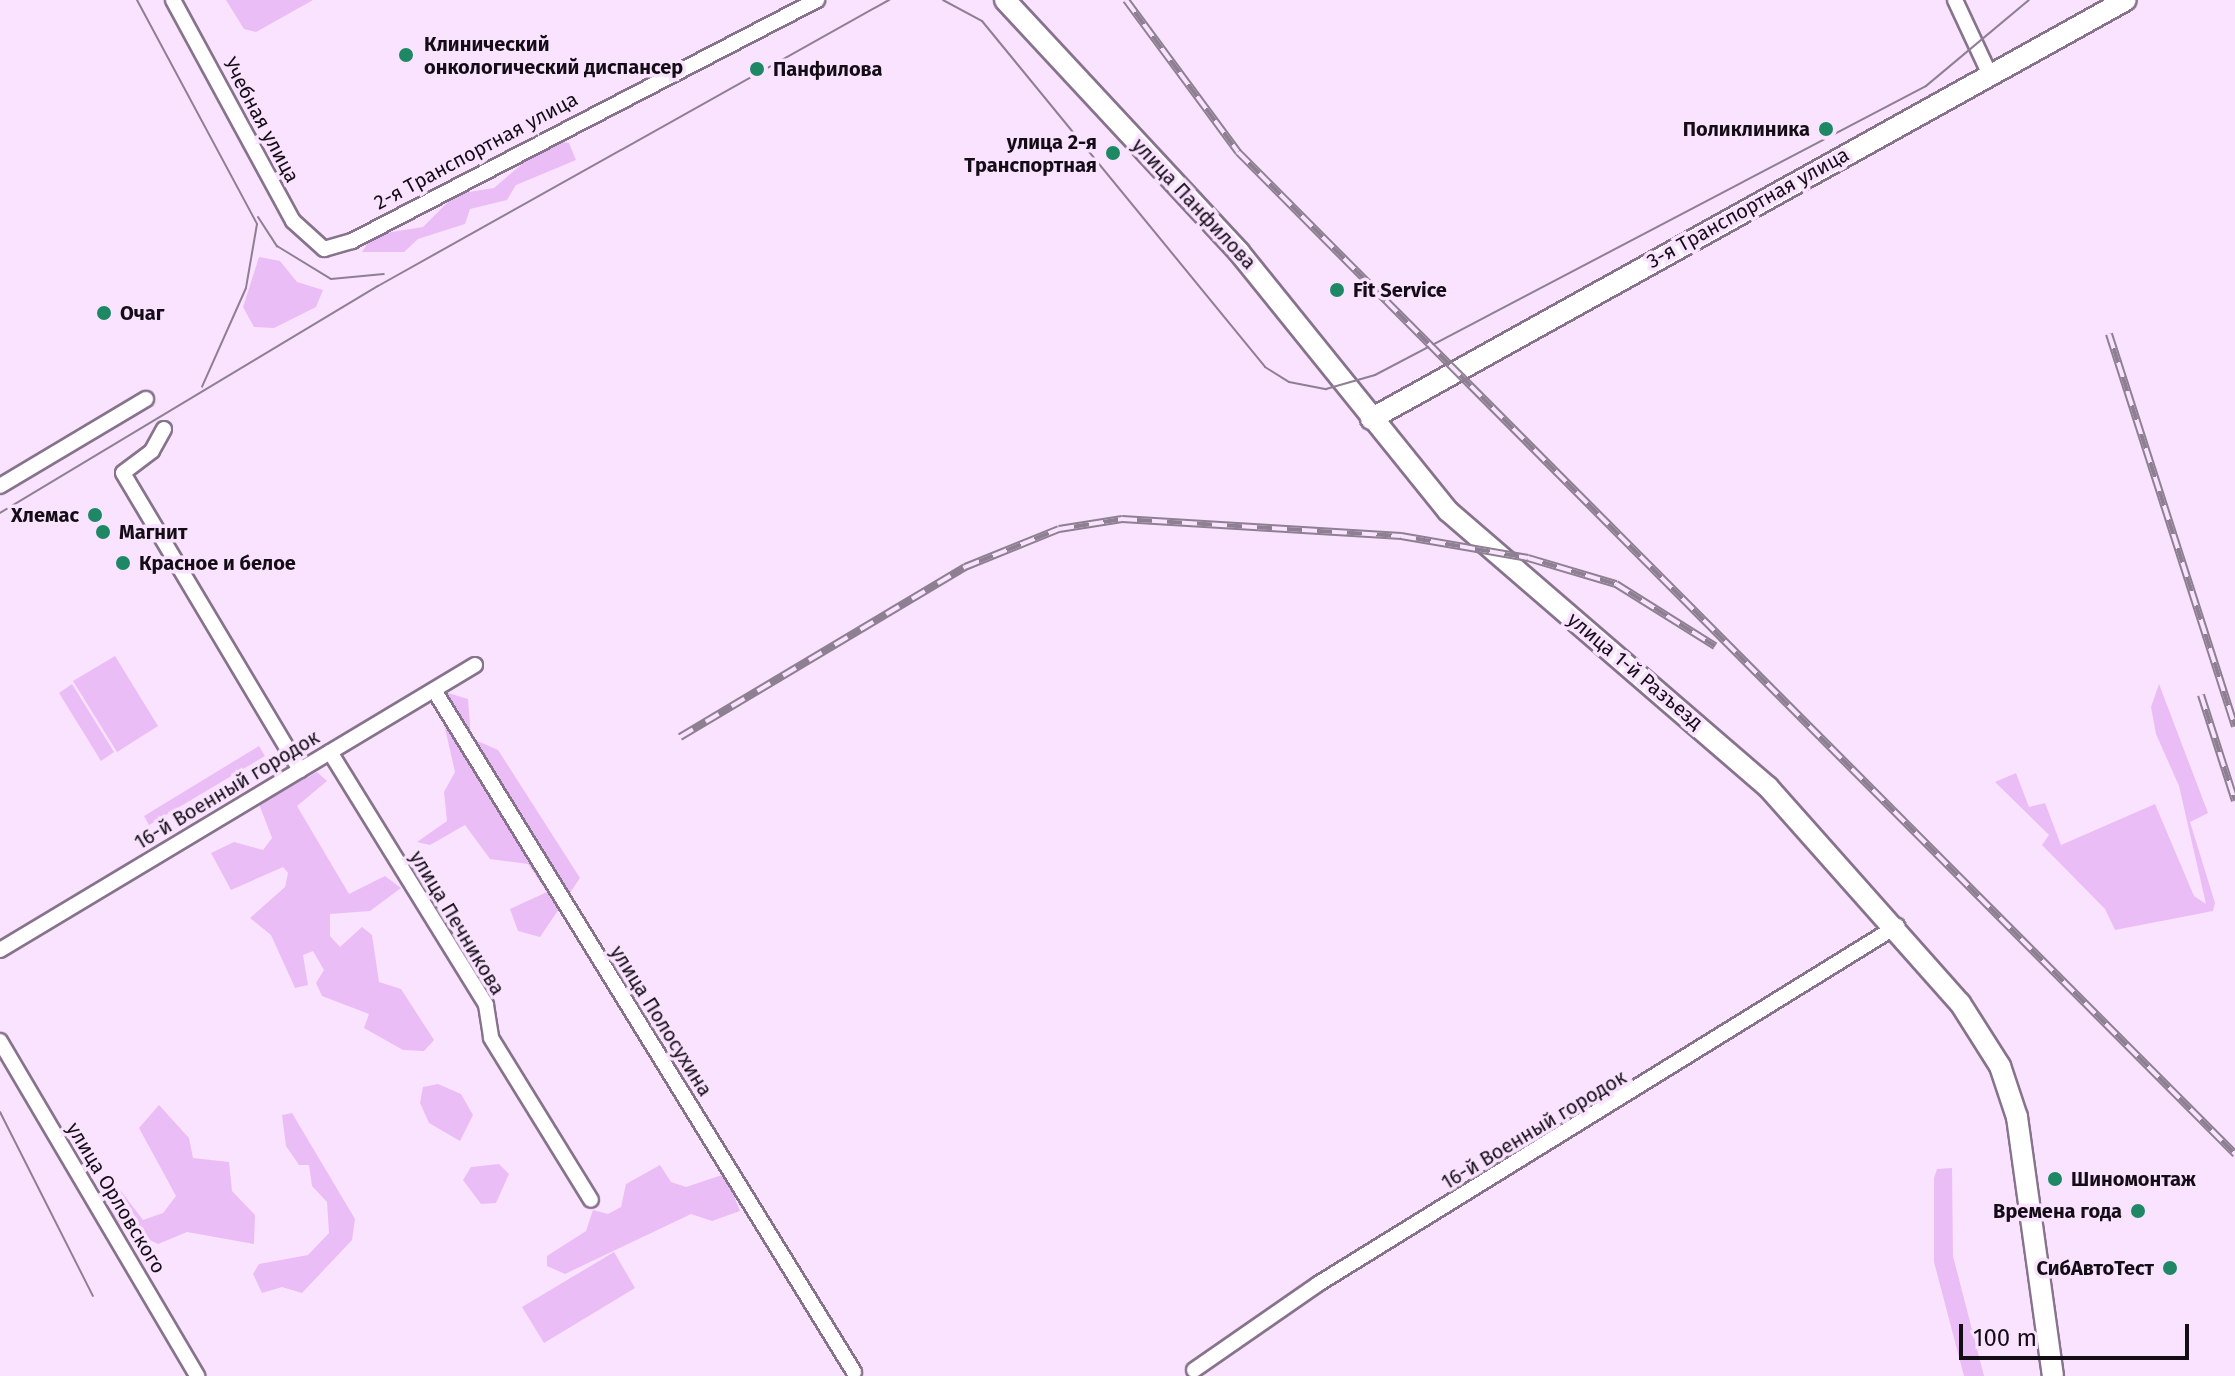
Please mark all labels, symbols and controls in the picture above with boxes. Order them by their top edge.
place label: Клинический онкологический диспансер [424,32,683,79]
marker: Клинический онкологический диспансер [395,44,417,66]
street label: Учебная улица [218,53,304,187]
place label: Панфилова [773,57,883,81]
marker: Панфилова [748,60,766,78]
street label: 2-я Транспортная улица [370,87,582,215]
place label: Поликлиника [1683,117,1810,141]
marker: Поликлиника [1817,120,1835,138]
place label: улица 2-я Транспортная [964,130,1097,177]
street label: улица Панфилова [1127,133,1261,275]
street label: 3-я Транспортная улица [1643,142,1853,274]
marker: улица 2-я Транспортная [1104,144,1122,162]
place label: Fit Service [1353,278,1447,302]
marker: Fit Service [1328,281,1346,299]
place label: Очаг [120,301,164,325]
marker: Очаг [95,304,113,322]
place label: Хлемас [11,503,79,527]
marker: Хлемас [86,506,104,524]
place label: Магнит [119,520,187,544]
marker: Магнит [94,523,112,541]
place label: Красное и белое [139,551,296,575]
marker: Красное и белое [114,554,132,572]
street label: улица 1-й Разъезд [1562,607,1708,735]
street label: 16-й Военный городок [130,725,324,855]
street label: улица Печникова [404,846,510,1000]
street label: улица Полосухина [605,941,717,1101]
street label: 16-й Военный городок [1437,1065,1631,1195]
street label: улица Орловского [61,1118,171,1278]
place label: Шиномонтаж [2071,1167,2196,1191]
marker: Шиномонтаж [2046,1170,2064,1188]
place label: Времена года [1993,1199,2122,1223]
marker: Времена года [2129,1202,2147,1220]
place label: СибАвтоТест [2037,1256,2154,1280]
marker: СибАвтоТест [2161,1259,2179,1277]
scale bar [1963,1308,2193,1358]
text: 100 m [1973,1324,2037,1352]

